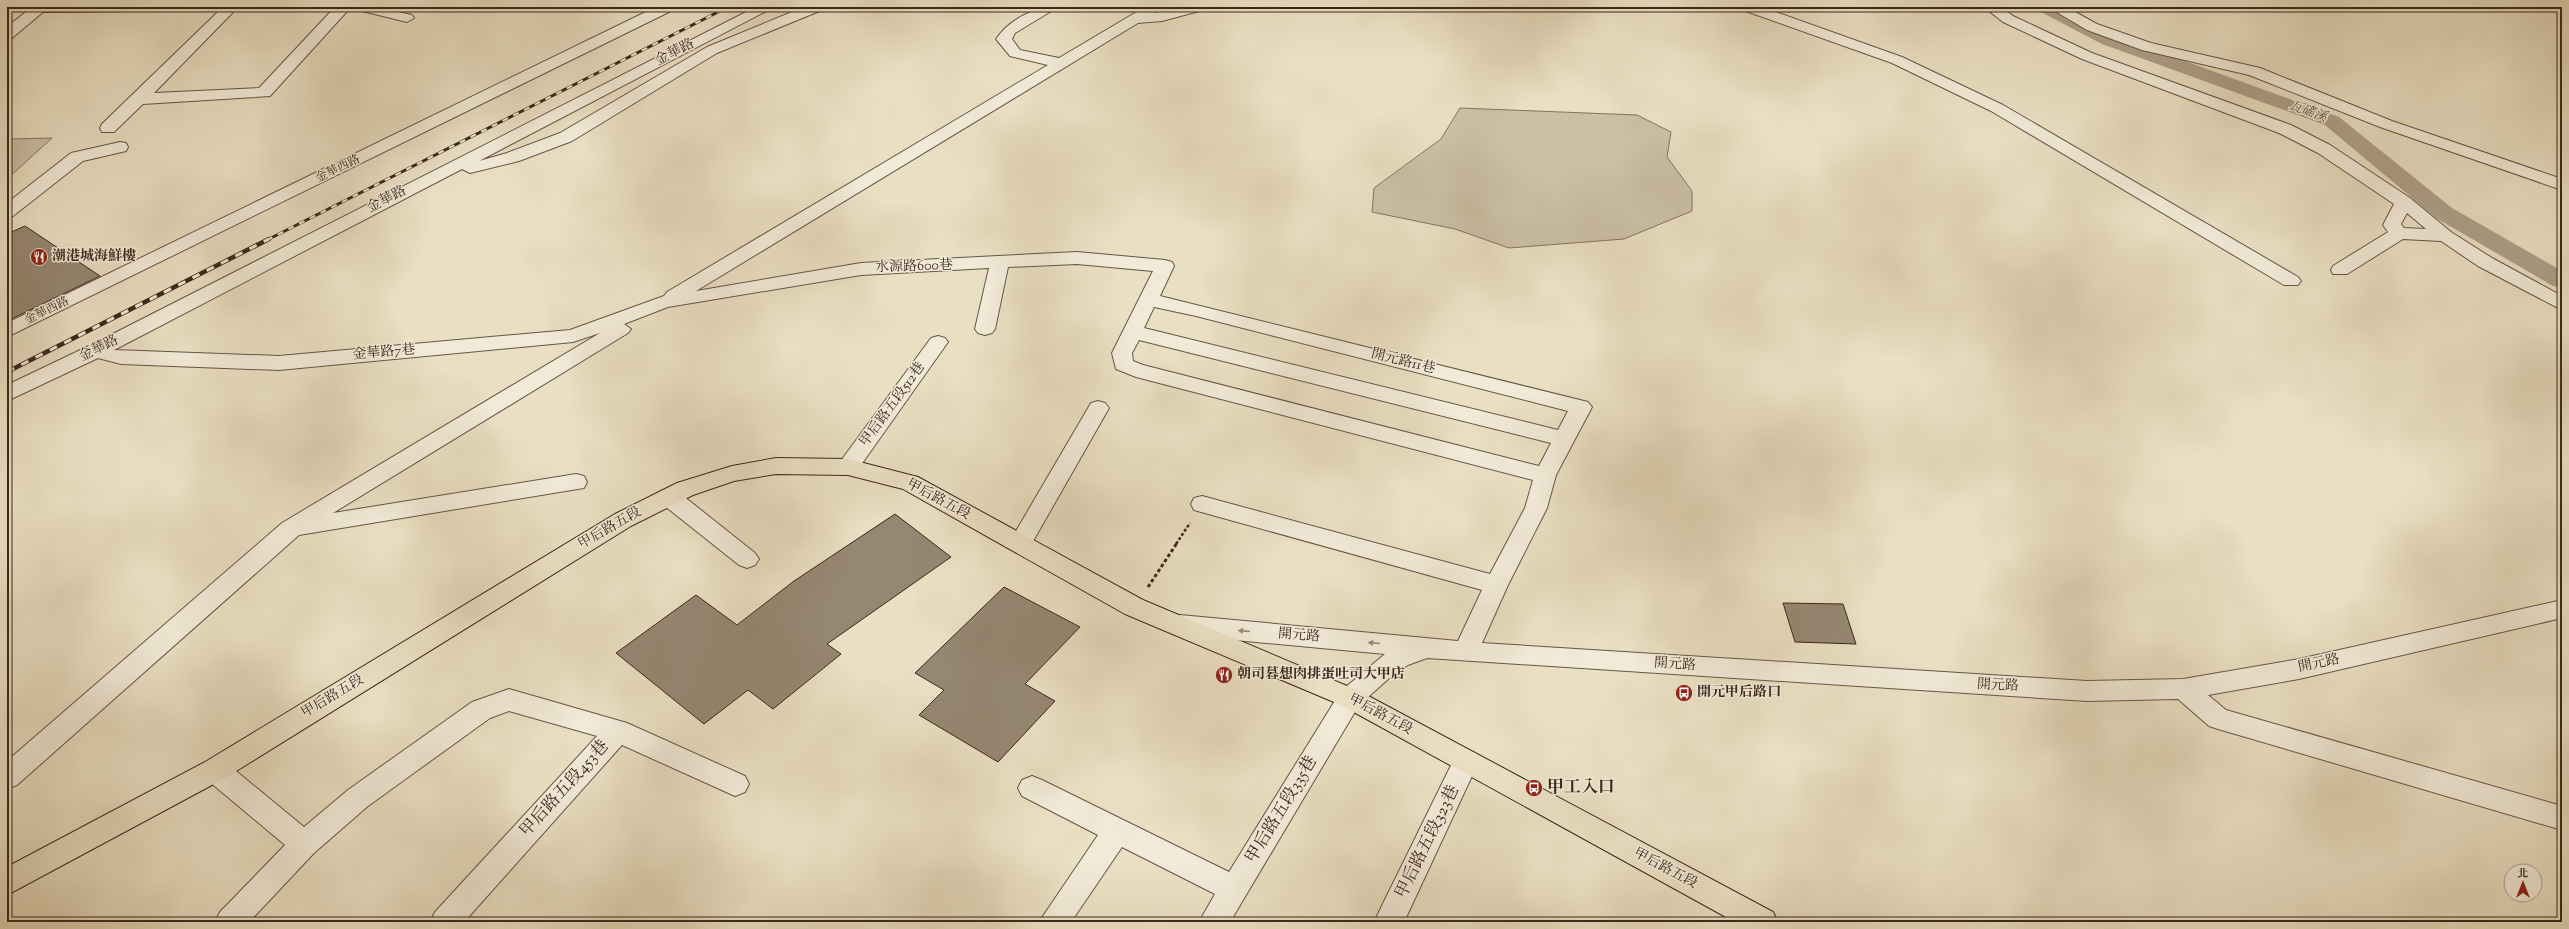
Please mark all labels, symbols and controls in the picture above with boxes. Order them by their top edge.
street label: 金華路 [652,35,698,71]
water label: 瓦磘溪 [2287,97,2331,128]
street label: 金華西路 [312,150,364,188]
street label: 金華路 [364,182,410,218]
restaurant icon: 潮港城海鮮樓 [29,247,49,267]
place label: 潮港城海鮮樓 [52,247,136,267]
street label: 水源路600巷 [875,256,953,278]
street label: 金華西路 [21,292,73,330]
street label: 金華路 [76,331,122,367]
street label: 金華路7巷 [352,340,416,366]
street label: 開元路11巷 [1369,344,1437,380]
street label: 甲后路五段512巷 [855,359,931,451]
street label: 甲后路五段 [902,475,974,525]
street label: 甲后路五段 [575,503,645,555]
street label: 開元路 [1277,624,1321,648]
one-way arrow [1238,628,1250,635]
one-way arrow [1368,640,1380,647]
street label: 開元路 [2296,650,2342,678]
street label: 開元路 [1653,654,1697,676]
restaurant icon: 朝司暮想肉排蛋吐司大甲店 [1214,665,1234,685]
place label: 朝司暮想肉排蛋吐司大甲店 [1237,665,1405,685]
street label: 甲后路五段 [298,670,368,724]
street label: 開元路 [1977,675,2019,697]
bus stop icon: 開元甲后路口 [1674,683,1694,703]
place label: 開元甲后路口 [1697,683,1781,703]
street label: 甲后路五段 [1344,690,1416,740]
street label: 甲后路五段453巷 [515,735,615,843]
street label: 甲后路五段335巷 [1240,752,1324,868]
place label: 甲工入口 [1547,776,1615,800]
bus stop icon: 甲工入口 [1524,778,1544,798]
street label: 甲后路五段323巷 [1390,781,1466,903]
street label: 甲后路五段 [1629,844,1701,894]
north arrow [2503,863,2543,903]
text: 北 [2518,866,2529,882]

